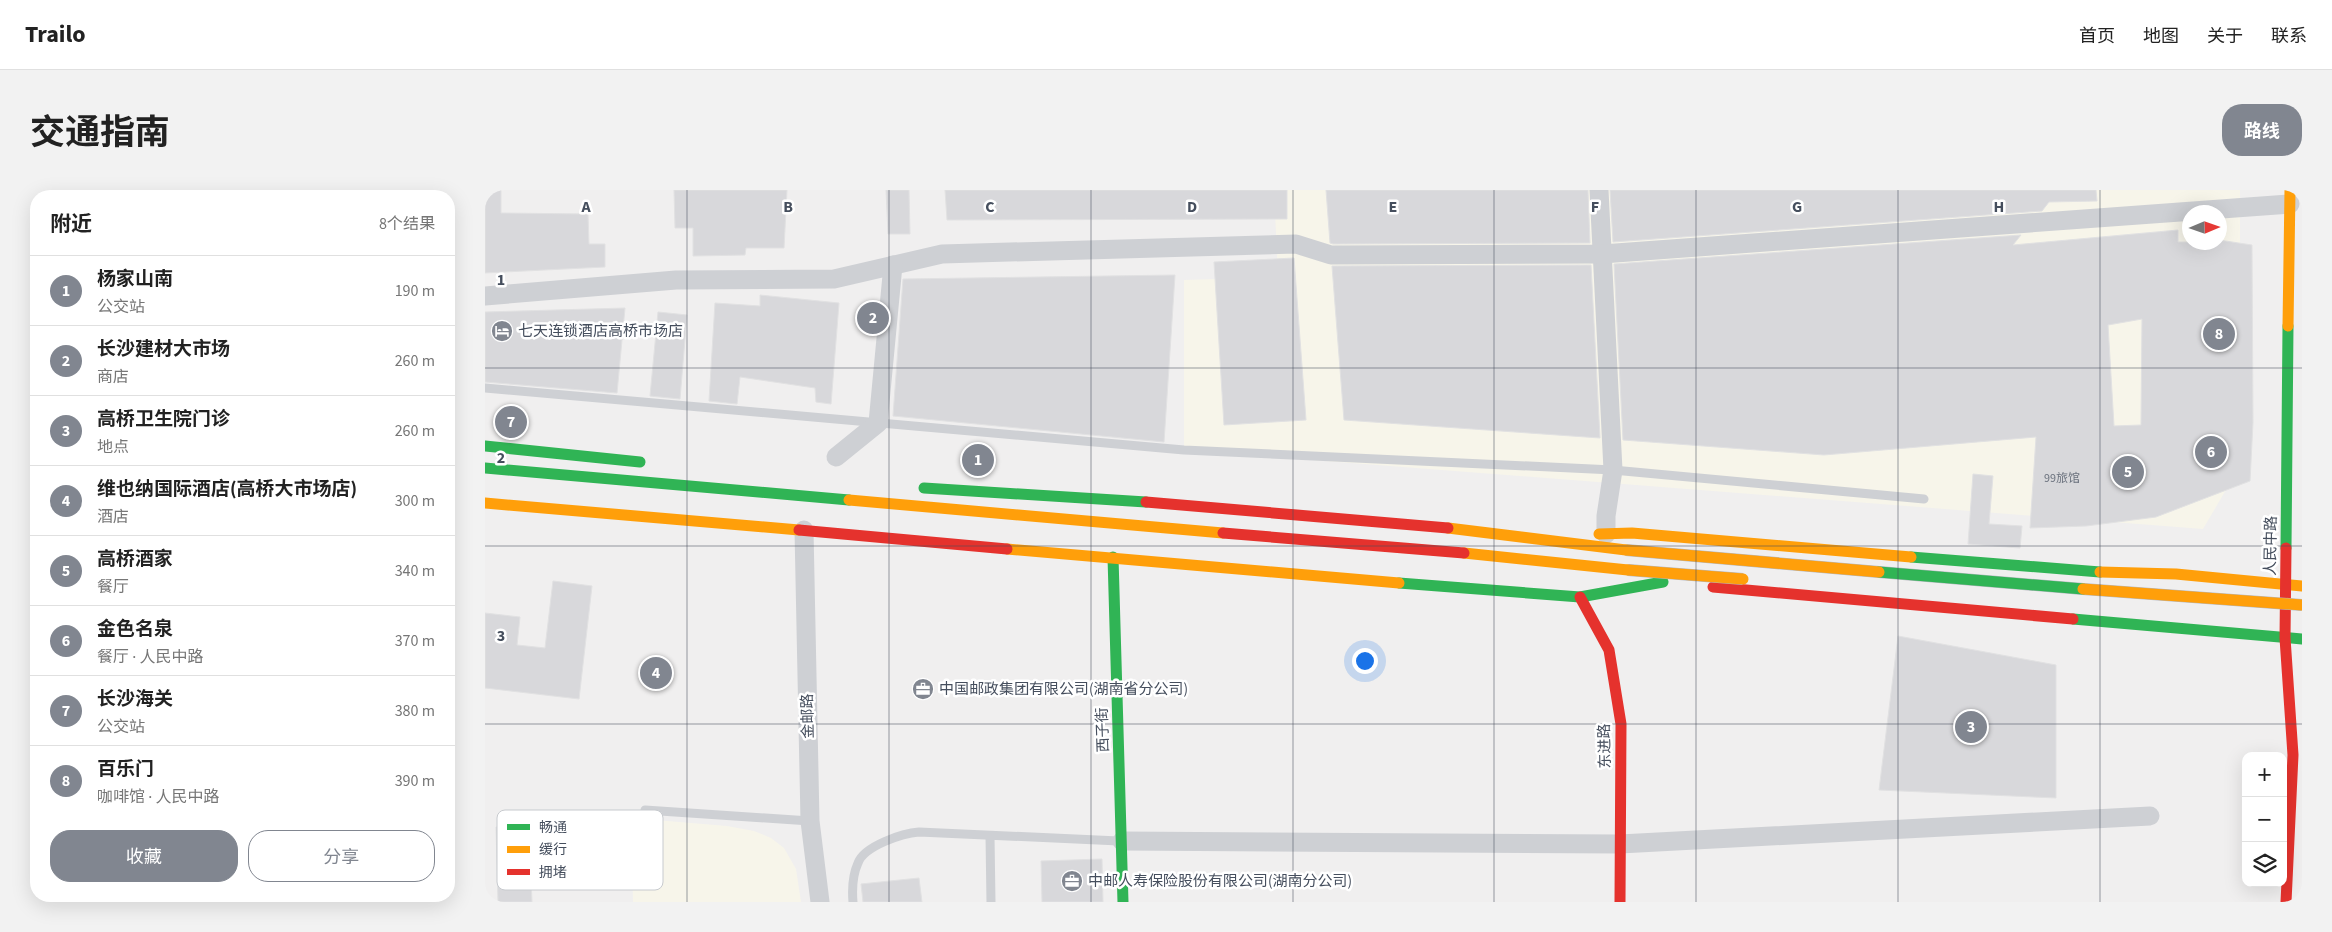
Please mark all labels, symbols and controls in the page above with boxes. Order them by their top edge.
text: Trailo [25,17,86,52]
text: 首页 [2079,24,2115,49]
text: 地图 [2143,24,2179,49]
text: 关于 [2207,24,2243,49]
text: 联系 [2271,24,2307,49]
button: 路线 [2222,104,2302,156]
text: 交通指南 [30,108,170,158]
text: A [580,196,591,218]
text: B [783,196,793,218]
text: C [985,196,995,218]
text: D [1187,196,1197,218]
text: E [1389,196,1397,218]
text: F [1591,196,1599,218]
text: G [1792,196,1802,218]
text: H [1994,196,2004,218]
north arrow [2182,205,2227,250]
text: 附近 [50,209,92,239]
text: 8个结果 [379,213,435,235]
text: 杨家山南 [97,266,173,293]
text: 1 [497,269,505,291]
text: 1 [62,280,70,302]
text: 190 m [395,280,435,302]
text: 公交站 [97,296,145,318]
pin: 2 [857,299,889,337]
pin: 8 [2203,315,2235,353]
hotel icon: 七天连锁酒店高桥市场店 [490,319,514,343]
place label: 七天连锁酒店高桥市场店 [518,321,683,342]
text: 长沙建材大市场 [97,336,230,363]
text: 2 [62,350,70,372]
text: 260 m [395,350,435,372]
text: 商店 [97,366,129,388]
pin: 7 [495,403,527,441]
text: 高桥卫生院门诊 [97,406,230,433]
text: 3 [62,420,70,442]
text: 260 m [395,420,435,442]
pin: 6 [2195,433,2227,471]
text: 地点 [97,436,129,458]
pin: 1 [962,441,994,479]
text: 2 [497,447,505,469]
pin: 5 [2112,453,2144,491]
house number: 99旅馆 [2044,470,2080,487]
text: 维也纳国际酒店(高桥大市场店) [97,476,357,503]
text: 4 [62,490,70,512]
text: 300 m [395,490,435,512]
text: 酒店 [97,506,129,528]
street label: 人民中路 [2260,516,2282,576]
text: 高桥酒家 [97,546,173,573]
text: 5 [62,560,70,582]
text: 340 m [395,560,435,582]
text: 餐厅 [97,576,129,598]
text: 金色名泉 [97,616,173,643]
text: 3 [497,625,505,647]
text: 6 [62,630,70,652]
text: 370 m [395,630,435,652]
text: 餐厅 · 人民中路 [97,646,203,668]
your location [1352,648,1378,674]
pin: 4 [640,654,672,692]
office icon: 中国邮政集团有限公司(湖南省分公司) [911,677,935,701]
place label: 中国邮政集团有限公司(湖南省分公司) [939,679,1188,700]
text: 长沙海关 [97,686,173,713]
street label: 金邮路 [797,693,819,739]
text: 7 [62,700,70,722]
text: 380 m [395,700,435,722]
street label: 西子街 [1092,707,1114,753]
pin: 3 [1955,708,1987,746]
text: 公交站 [97,716,145,738]
street label: 东进路 [1594,723,1616,769]
map controls [2242,752,2287,887]
button: + [2242,752,2287,797]
text: 百乐门 [97,756,154,783]
text: 8 [62,770,70,792]
text: 390 m [395,770,435,792]
text: 咖啡馆 · 人民中路 [97,786,219,808]
button: − [2242,797,2287,842]
legend [497,810,663,890]
text: 畅通 [539,818,567,838]
button: 收藏 [50,830,238,882]
button: 分享 [248,830,435,882]
text: 缓行 [539,840,567,860]
button: layers [2242,842,2287,887]
text: 拥堵 [539,863,567,883]
office icon: 中邮人寿保险股份有限公司(湖南分公司) [1060,869,1084,893]
place label: 中邮人寿保险股份有限公司(湖南分公司) [1088,871,1352,892]

